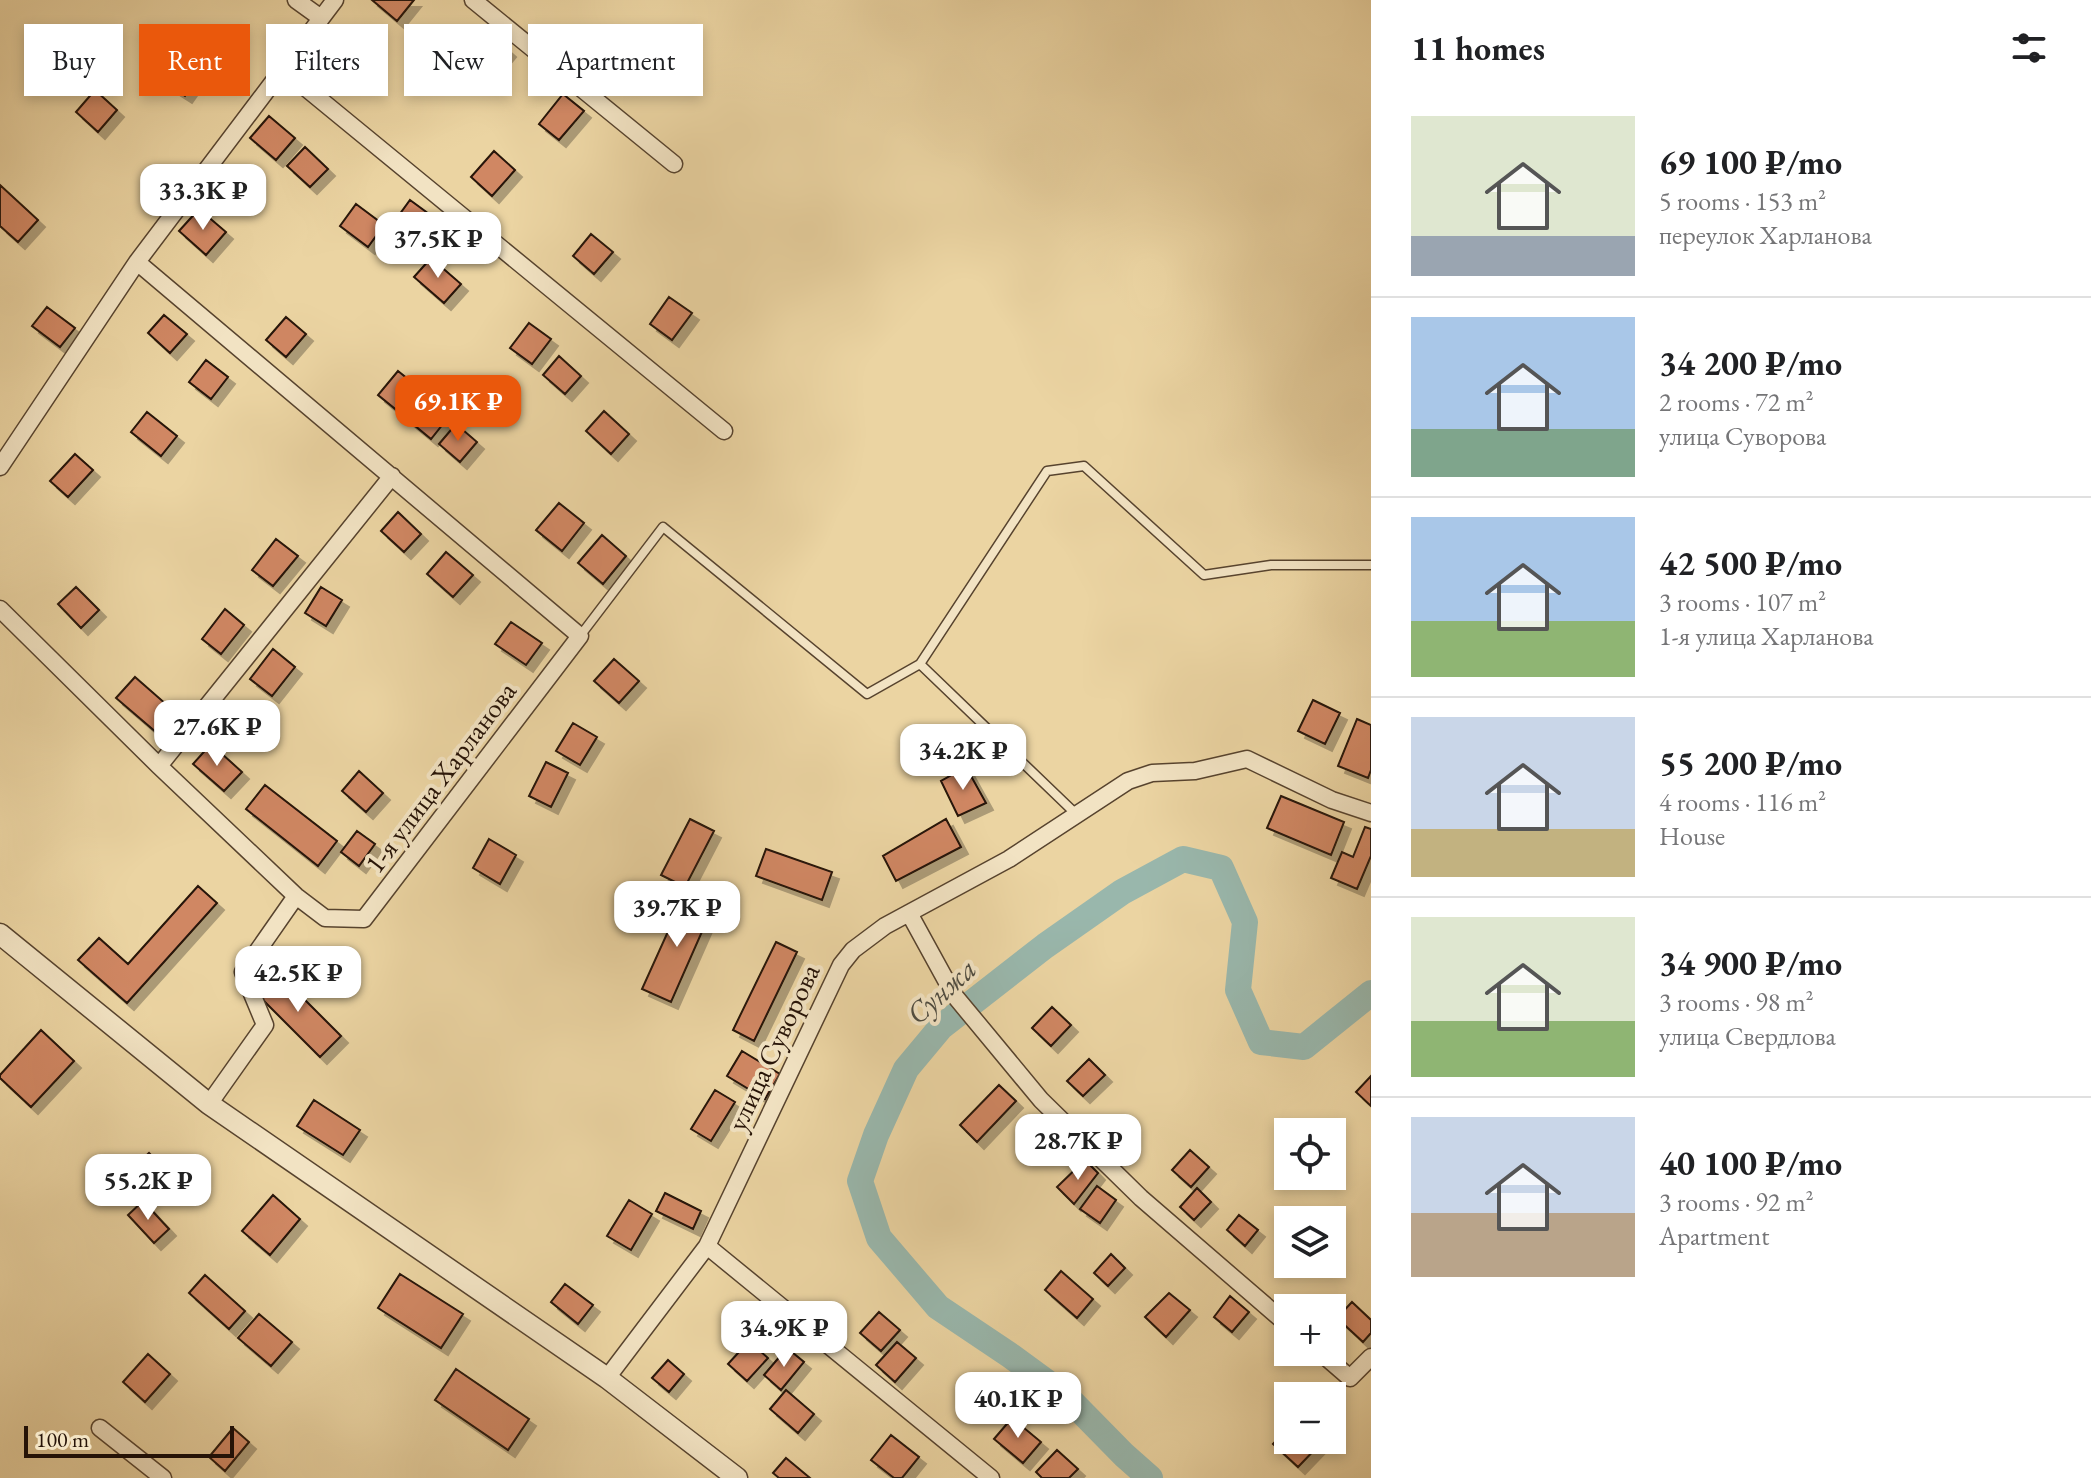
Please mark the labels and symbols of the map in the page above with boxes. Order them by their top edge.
pin: 33.3K ₽ [129,164,277,232]
pin: 37.5K ₽ [364,212,512,280]
pin: 69.1K ₽ [384,375,532,443]
street label: 1-я улица Харланова [356,673,524,880]
pin: 27.6K ₽ [143,700,291,768]
pin: 34.2K ₽ [889,724,1037,792]
pin: 39.7K ₽ [603,881,751,949]
pin: 42.5K ₽ [224,946,372,1014]
water label: Сунжа [898,949,984,1033]
street label: улица Суворова [719,957,828,1136]
pin: 28.7K ₽ [1004,1114,1152,1182]
pin: 55.2K ₽ [74,1154,222,1222]
pin: 34.9K ₽ [710,1301,858,1369]
pin: 40.1K ₽ [944,1372,1092,1440]
scale bar [24,1422,234,1458]

